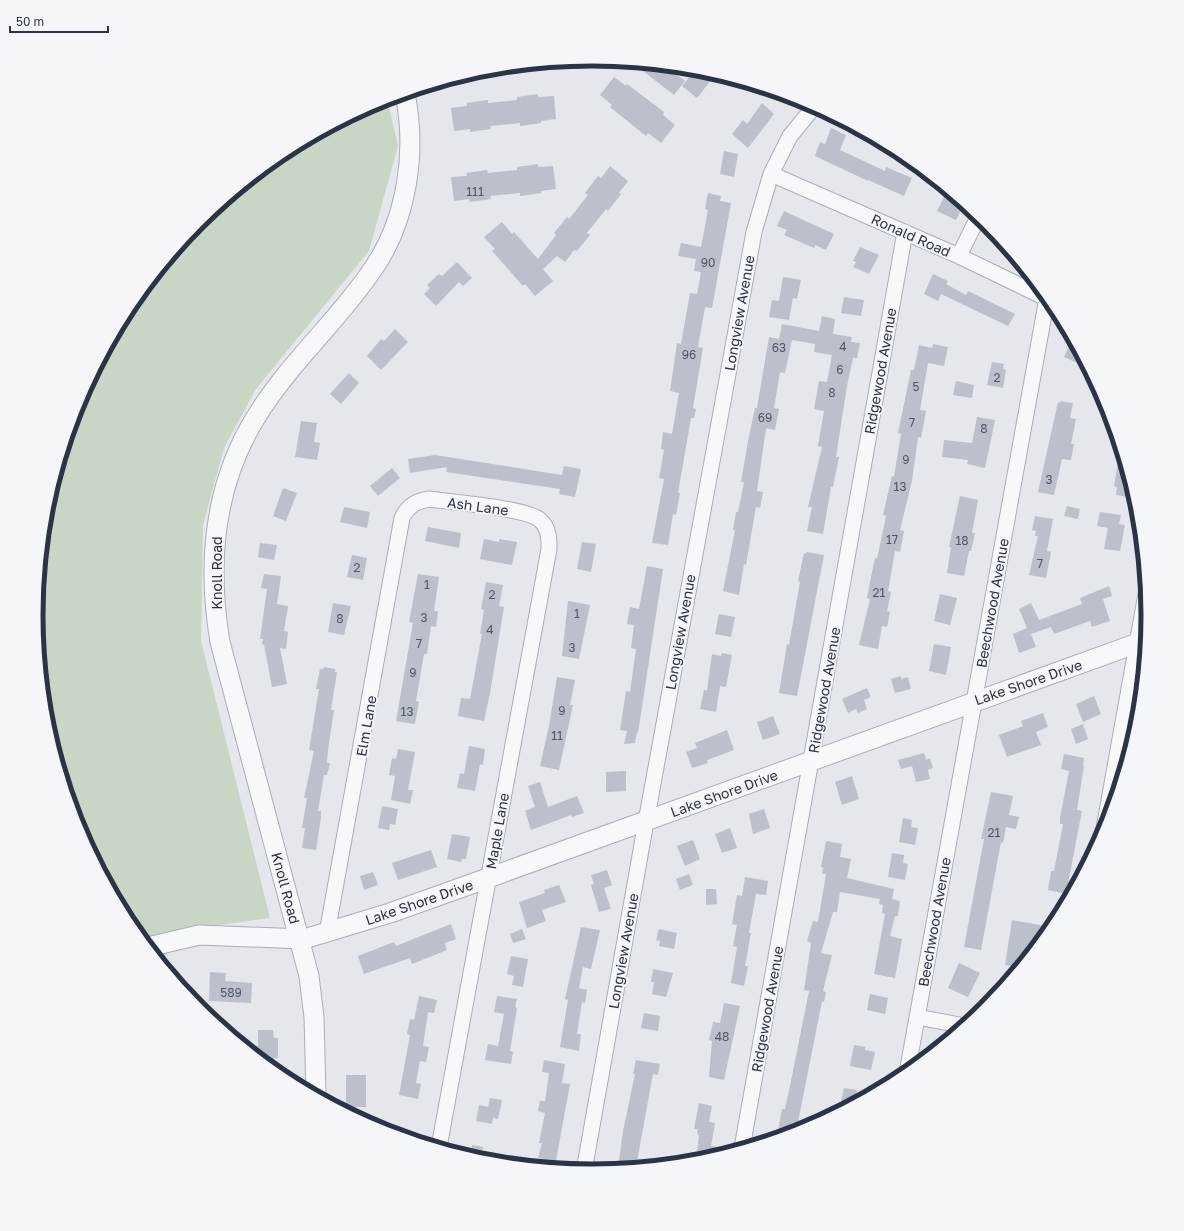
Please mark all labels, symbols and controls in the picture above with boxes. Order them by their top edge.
scale bar [10,8,108,34]
text: 50 m [16,14,44,29]
house number: 111 [466,184,484,199]
street label: Ronald Road [869,210,953,260]
street label: Longview Avenue [720,254,758,372]
house number: 90 [701,255,715,270]
street label: Ridgewood Avenue [861,306,899,436]
house number: 4 [839,339,847,354]
house number: 63 [772,340,786,355]
house number: 96 [682,347,696,362]
house number: 6 [836,362,844,377]
house number: 2 [994,370,1001,385]
house number: 5 [913,379,920,394]
house number: 8 [828,385,836,400]
house number: 69 [758,410,772,425]
house number: 7 [909,415,915,430]
house number: 8 [980,421,988,436]
house number: 9 [902,452,910,467]
house number: 3 [1045,472,1053,487]
house number: 13 [894,479,906,494]
street label: Ash Lane [446,493,510,519]
house number: 17 [886,532,898,547]
house number: 18 [955,533,969,548]
street label: Knoll Road [208,536,225,610]
street label: Beechwood Avenue [972,537,1012,669]
house number: 7 [1037,556,1043,571]
house number: 2 [354,560,361,575]
street label: Longview Avenue [661,573,699,691]
house number: 1 [424,577,430,592]
house number: 21 [873,585,886,600]
house number: 2 [489,587,496,602]
house number: 1 [574,606,580,621]
house number: 3 [420,610,428,625]
house number: 8 [336,611,344,626]
house number: 4 [486,622,494,637]
street label: Ridgewood Avenue [805,625,843,755]
house number: 7 [416,636,422,651]
house number: 3 [568,640,576,655]
street label: Lake Shore Drive [972,656,1084,708]
house number: 9 [409,665,417,680]
street label: Elm Lane [352,694,380,758]
house number: 9 [558,703,566,718]
house number: 13 [401,704,413,719]
house number: 11 [551,728,563,743]
street label: Lake Shore Drive [668,766,780,820]
street label: Maple Lane [482,791,512,871]
house number: 21 [988,825,1001,840]
street label: Knoll Road [268,850,304,926]
street label: Beechwood Avenue [914,856,954,988]
street label: Lake Shore Drive [363,876,475,928]
street label: Longview Avenue [604,892,642,1010]
street label: Ridgewood Avenue [748,944,786,1074]
house number: 589 [220,985,242,1000]
house number: 48 [715,1029,729,1044]

